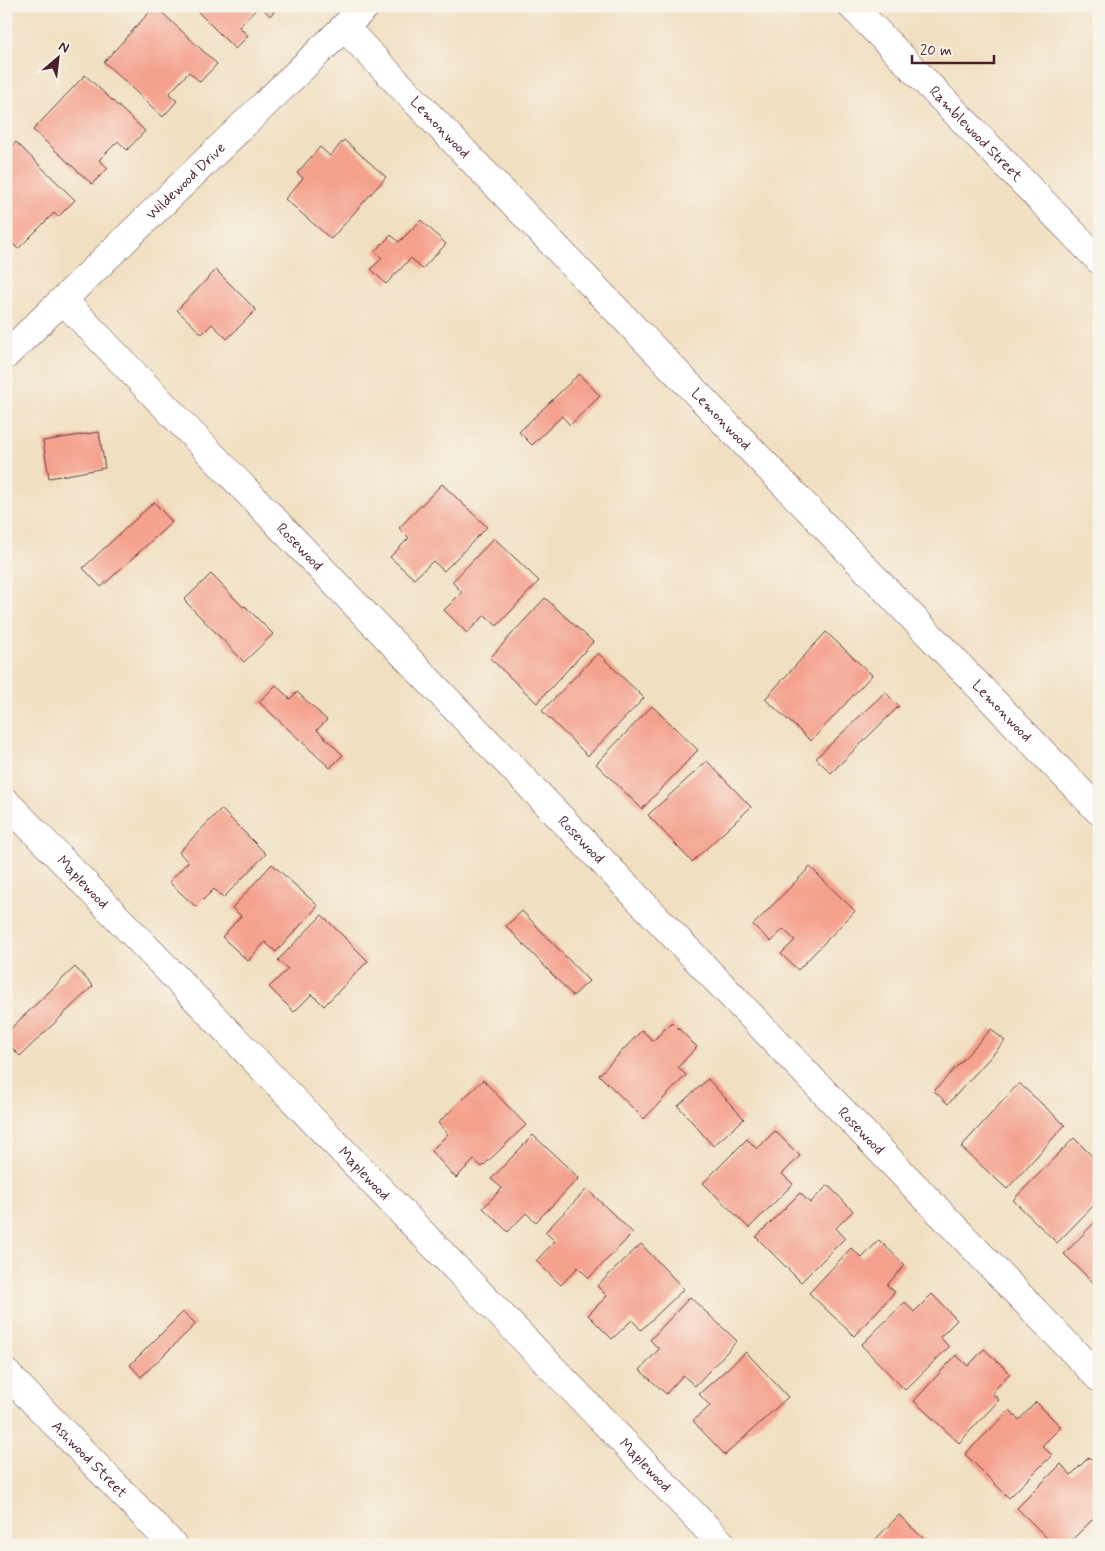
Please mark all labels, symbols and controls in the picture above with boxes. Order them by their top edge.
north arrow [32,32,82,82]
scale bar [912,32,995,64]
text: N [55,37,72,58]
text: 20 m [920,41,952,61]
street label: Ramblewood Street [924,82,1027,187]
street label: Lemonwood [405,93,474,163]
street label: Wildewood Drive [142,138,230,225]
street label: Lemonwood [686,384,755,455]
street label: Rosewood [272,519,327,576]
street label: Lemonwood [967,676,1036,746]
street label: Rosewood [553,812,608,868]
street label: Maplewood [52,851,113,914]
street label: Rosewood [833,1103,888,1160]
street label: Maplewood [333,1143,394,1205]
street label: Ashwood Street [47,1417,131,1503]
street label: Maplewood [614,1434,675,1497]

